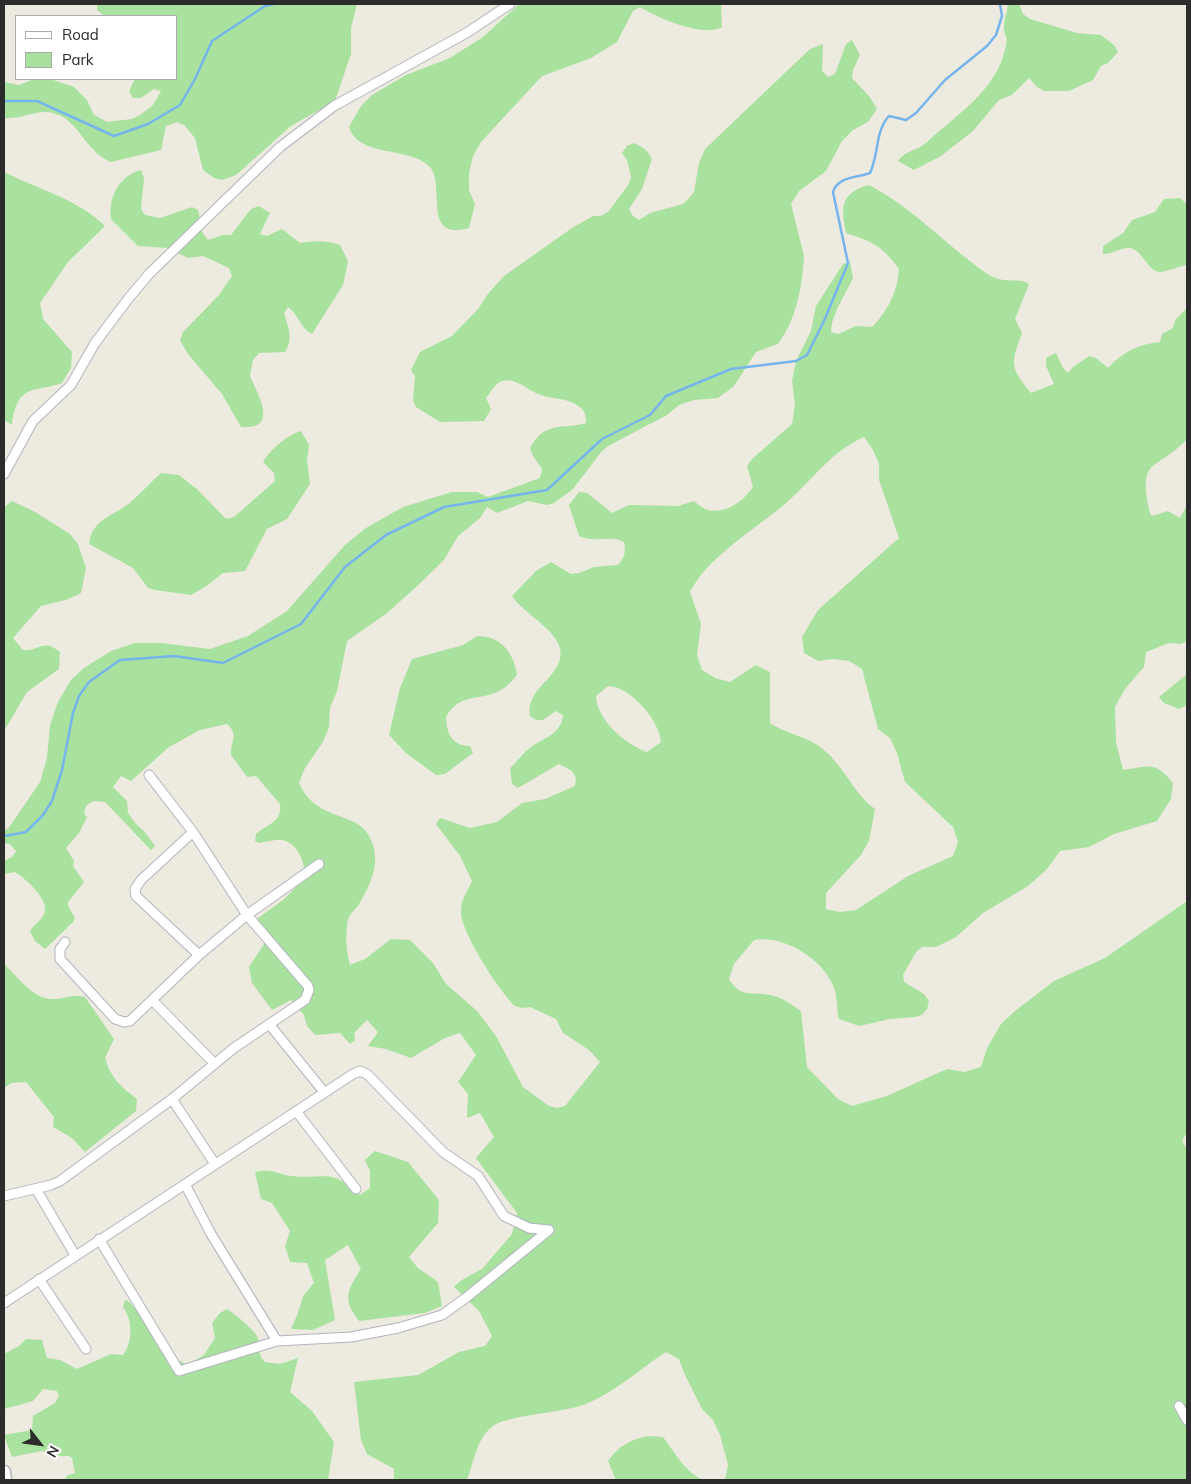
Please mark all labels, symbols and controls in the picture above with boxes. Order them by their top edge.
legend [15,15,178,80]
text: Road [62,25,99,44]
text: Park [62,50,94,69]
north arrow [15,1419,65,1469]
text: N [43,1442,63,1461]

